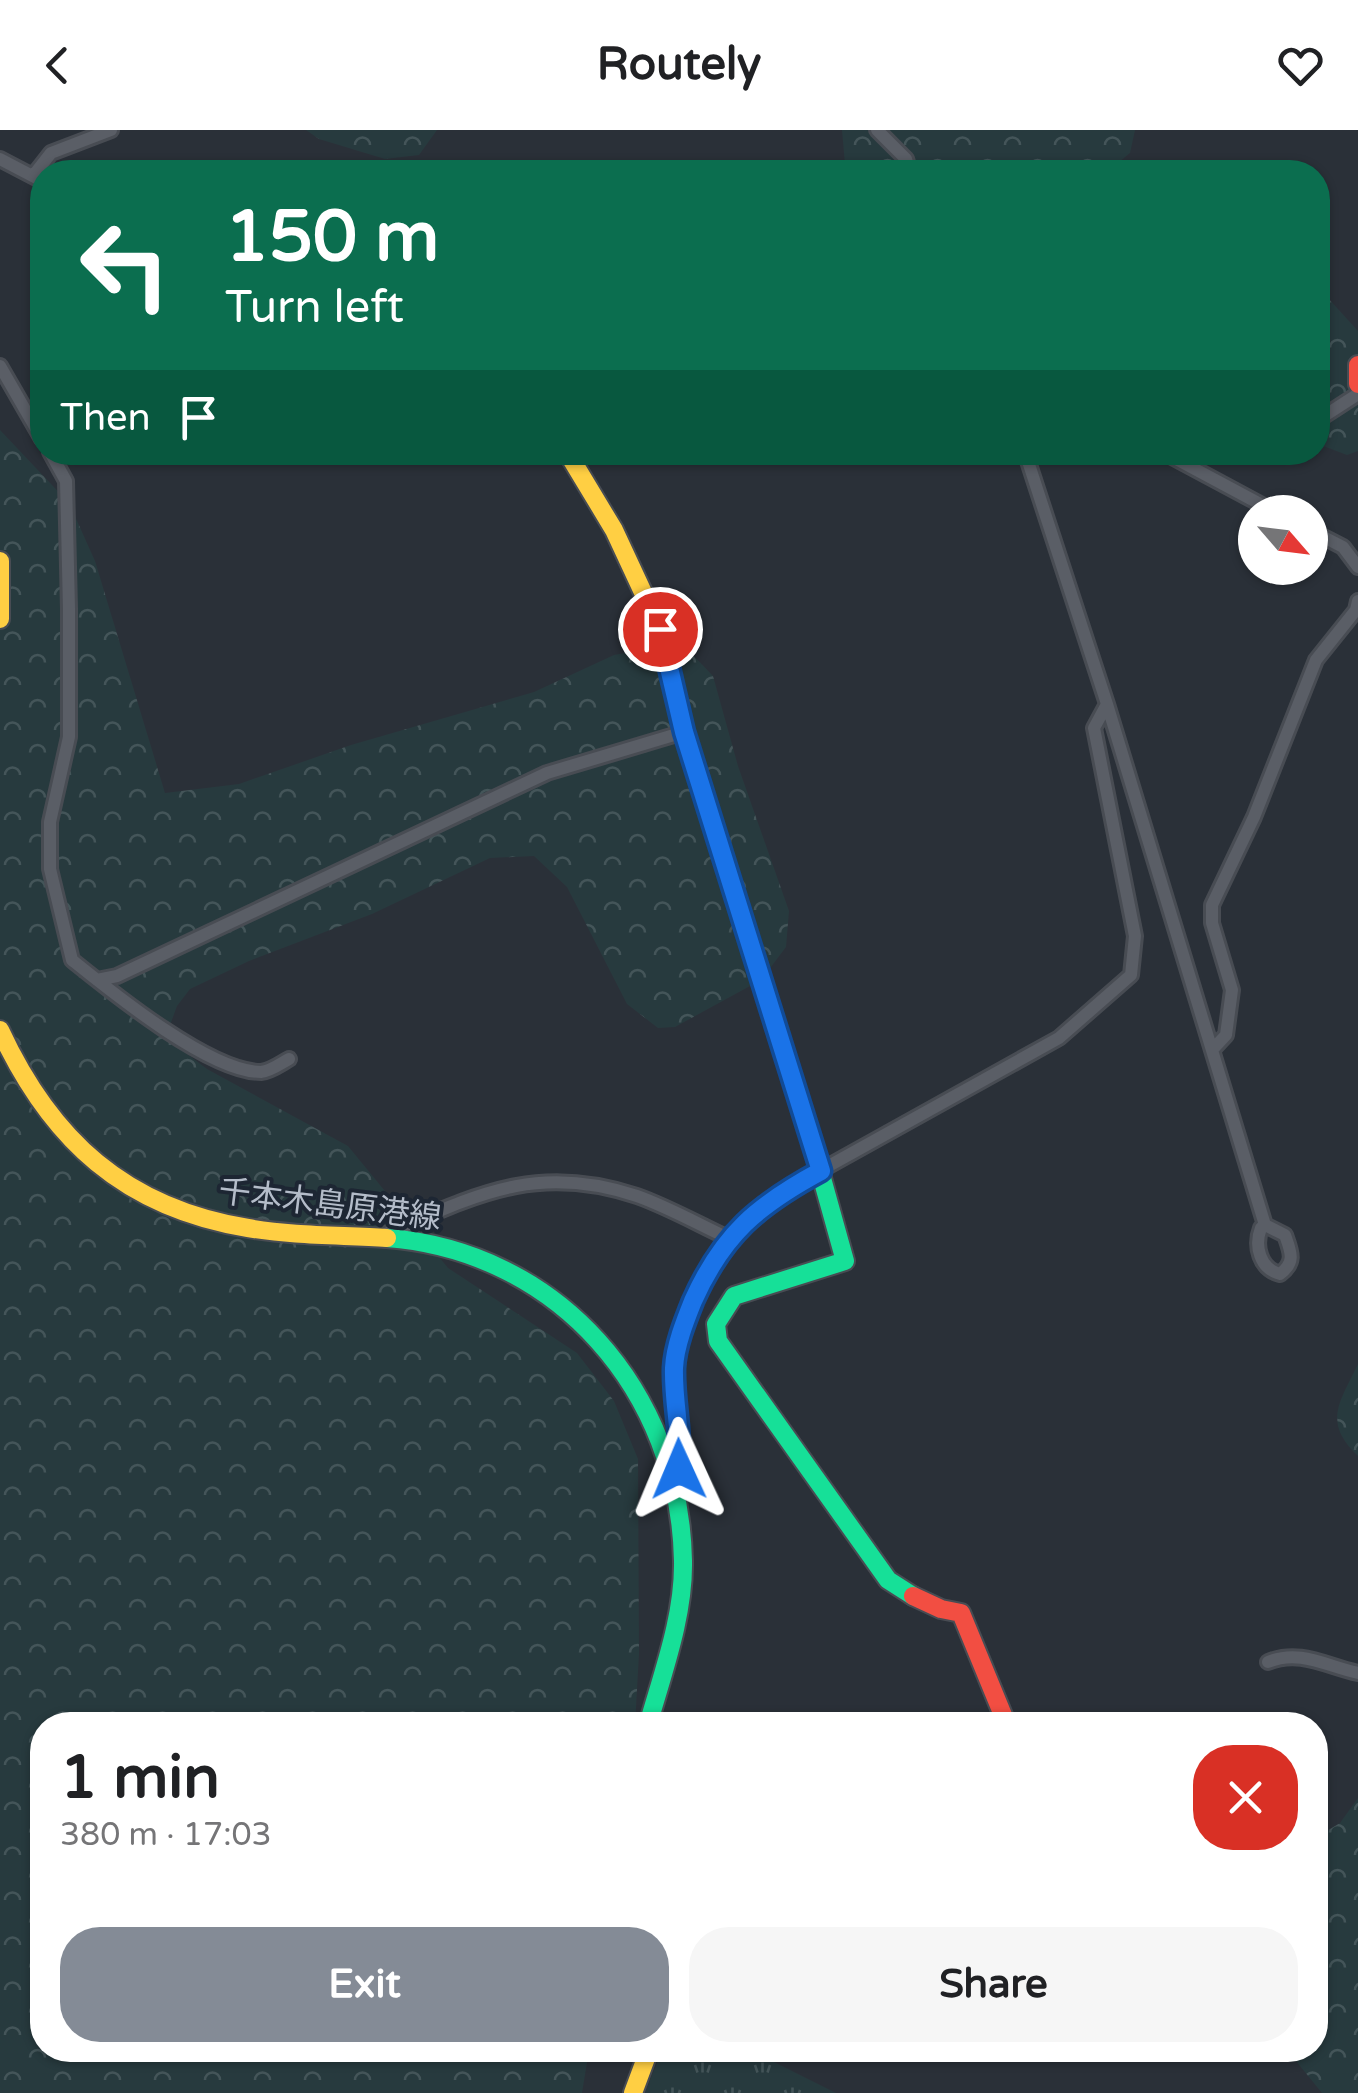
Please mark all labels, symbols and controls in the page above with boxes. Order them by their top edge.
icon: back [30,38,85,93]
text: Routely [597,38,761,92]
icon: heart [1273,38,1328,93]
text: 150 m [225,196,439,280]
icon: left [60,200,190,330]
text: Turn left [225,281,404,335]
icon: arrive [171,390,226,445]
text: Then [60,395,151,441]
north arrow [1238,495,1328,585]
map controls [1238,495,1328,585]
pin [618,587,703,672]
icon: arrive [633,602,688,657]
street label: 千本木島原港線 [216,1172,443,1238]
position arrow [627,1417,731,1521]
text: 1 min [60,1742,220,1814]
button: close [1193,1745,1298,1850]
text: 380 m · 17:03 [60,1816,272,1854]
button: Exit [60,1927,669,2042]
button: Share [689,1927,1298,2042]

